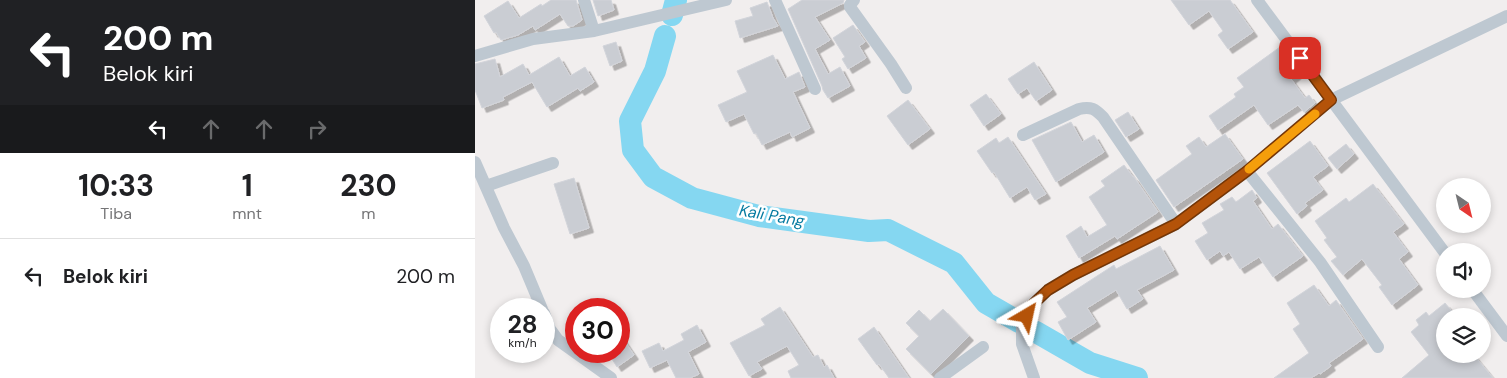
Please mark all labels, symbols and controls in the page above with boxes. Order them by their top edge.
text: 200 m [103,15,214,61]
icon: left [20,20,85,85]
pin [1279,37,1321,79]
icon: arrive [1286,44,1314,72]
text: Belok kiri [103,59,193,88]
icon: left [144,115,172,143]
icon: ahead [197,115,225,143]
icon: ahead [250,115,278,143]
icon: right [303,115,331,143]
text: 10:33 [78,166,154,205]
text: 1 [242,166,253,205]
text: 230 [340,166,397,205]
north arrow [1436,178,1491,232]
map controls [1436,178,1491,363]
water label: Kali Pang [738,199,807,232]
text: Tiba [100,203,132,224]
text: mnt [232,203,262,224]
text: m [361,203,376,224]
button: sound [1436,243,1491,298]
icon: left [20,262,48,290]
text: Belok kiri [63,264,148,289]
text: 200 m [396,264,455,289]
position arrow [1000,289,1052,341]
speed limit sign: 30 [565,298,630,363]
text: 28 [507,308,538,341]
button: layers [1436,308,1491,363]
text: km/h [508,335,537,351]

